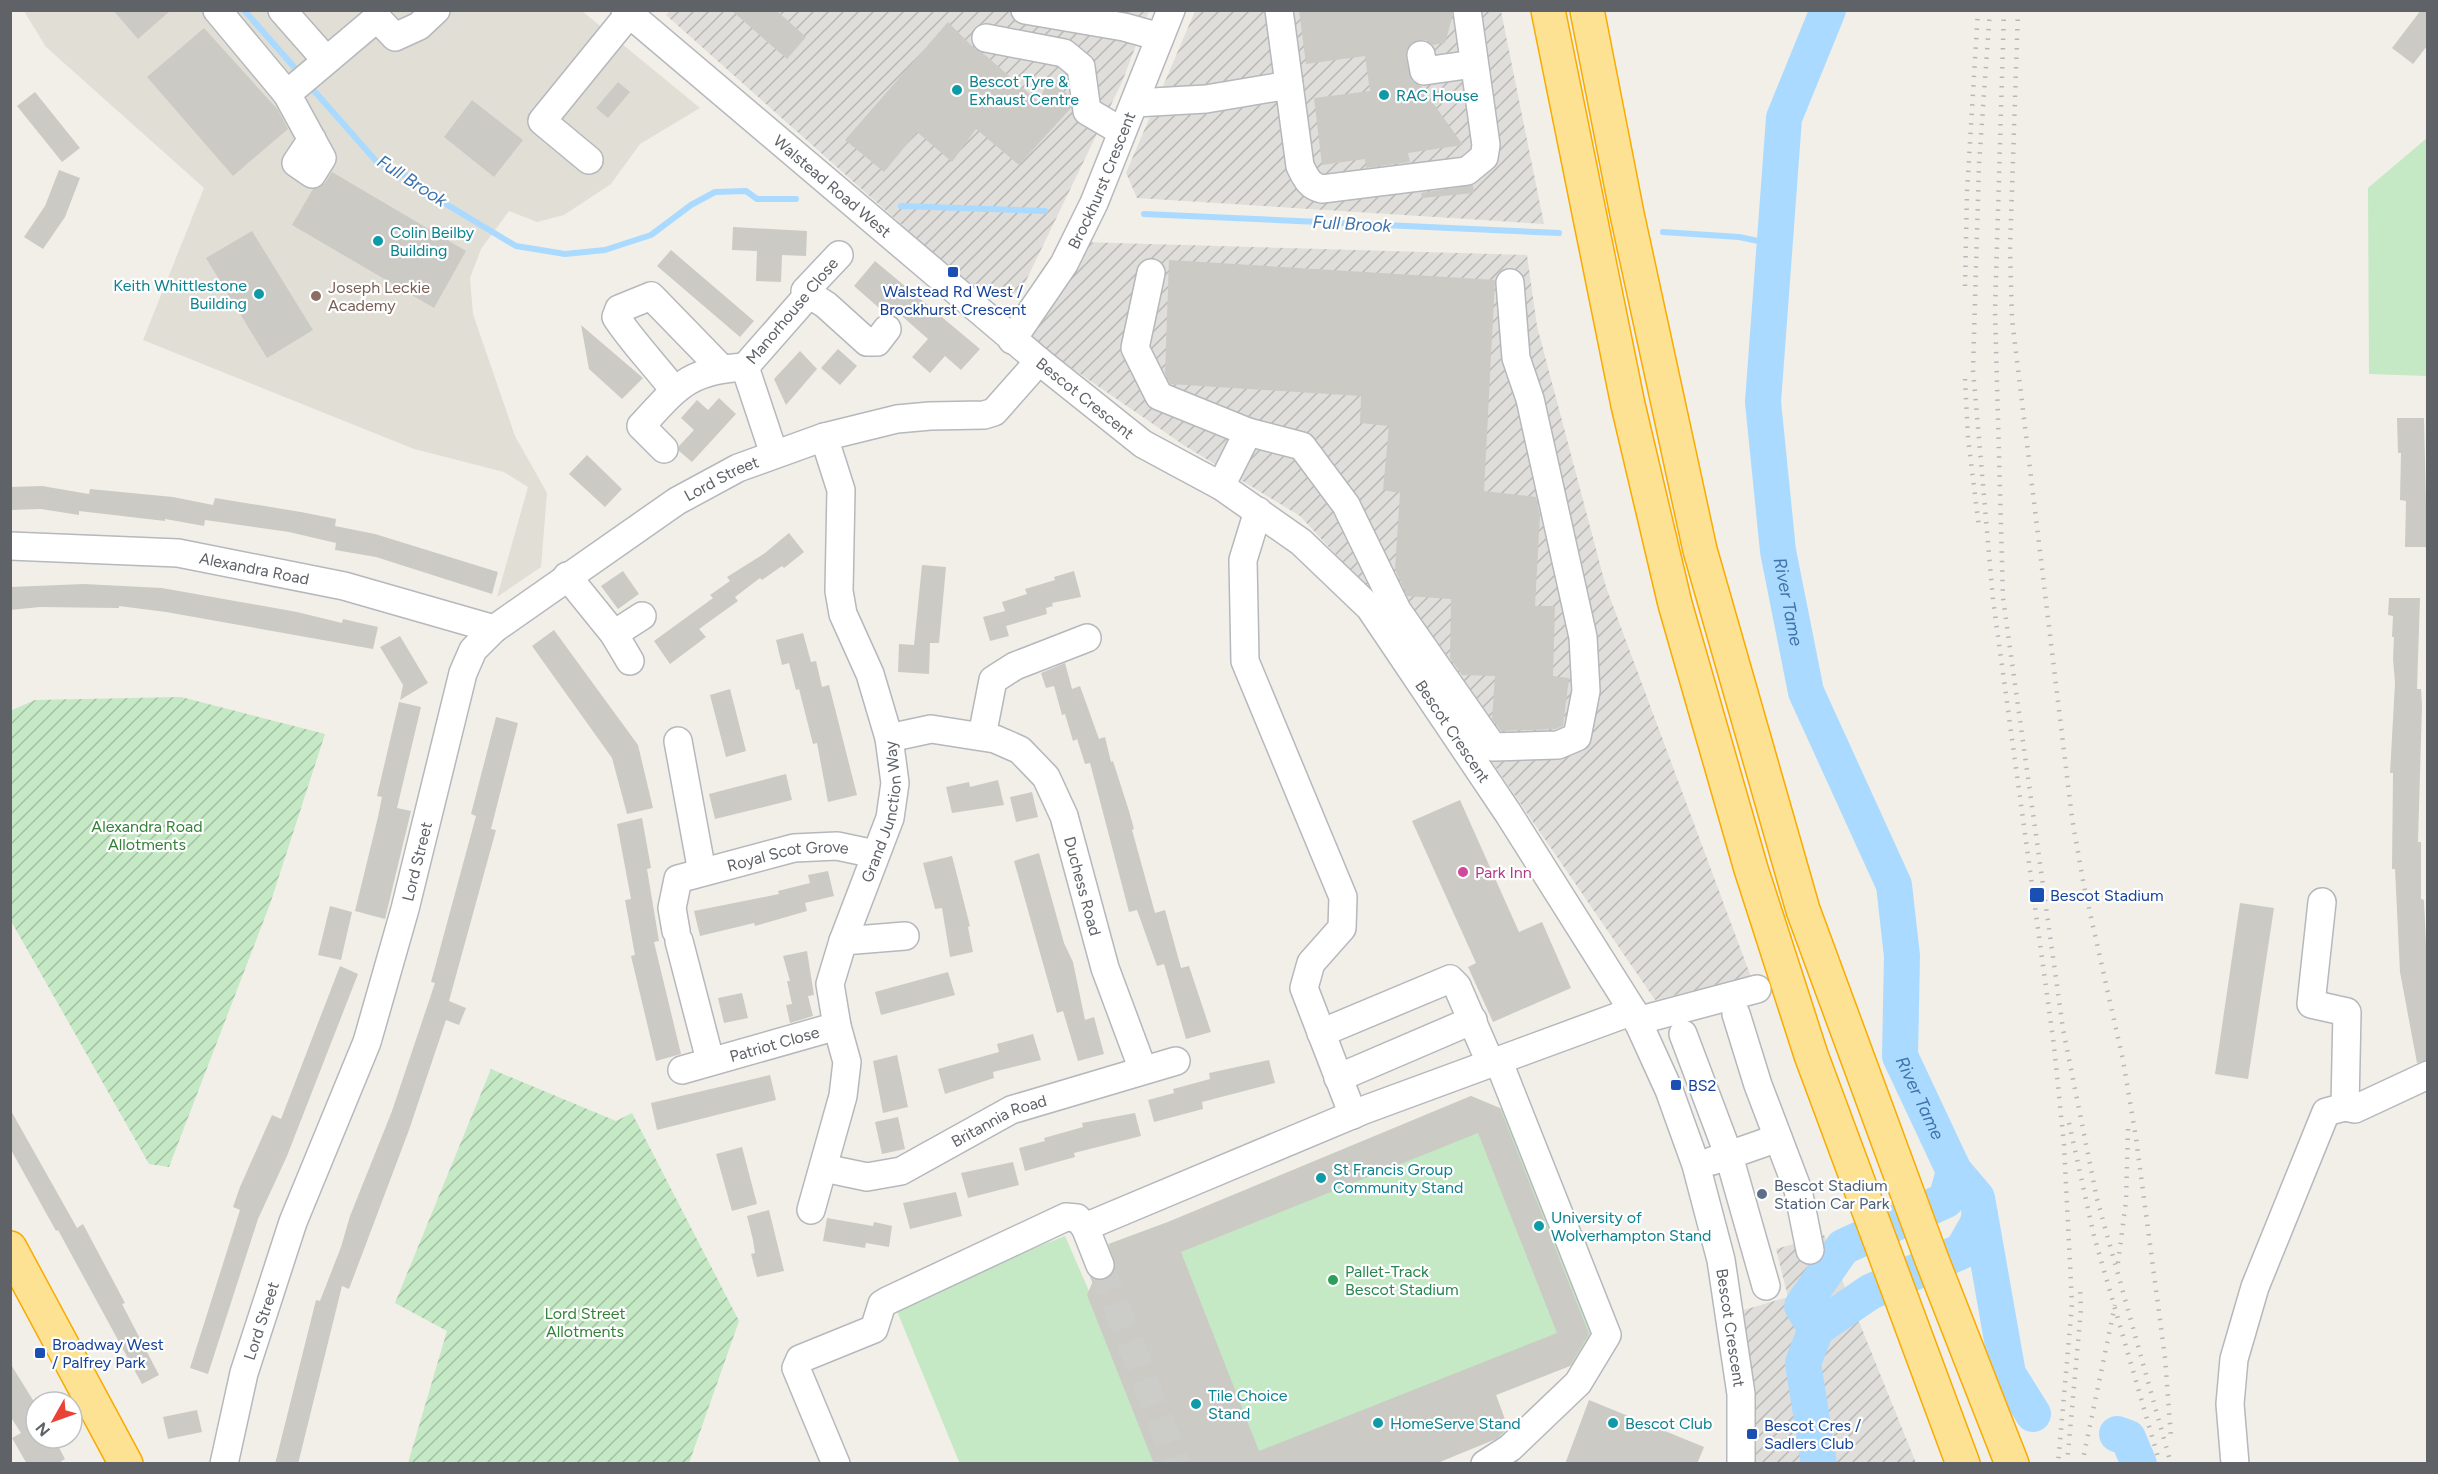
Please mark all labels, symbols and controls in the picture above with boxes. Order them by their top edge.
place label: Bescot Tyre & Exhaust Centre [969,72,1079,109]
marker: Bescot Tyre & Exhaust Centre [950,83,964,97]
place label: RAC House [1396,86,1479,105]
marker: RAC House [1377,88,1391,102]
street label: Brockhurst Crescent [1064,109,1139,252]
street label: Walstead Road West [770,131,895,241]
water label: Full Brook [373,150,452,212]
water label: Full Brook [1312,211,1393,237]
place label: Colin Beilby Building [390,223,475,260]
marker: Colin Beilby Building [371,234,385,248]
street label: Manorhouse Close [742,254,842,368]
marker: Walstead Rd West / Brockhurst Crescent [946,265,960,279]
place label: Keith Whittlestone Building [113,276,247,313]
place label: Joseph Leckie Academy [328,278,430,315]
place label: Walstead Rd West / Brockhurst Crescent [879,282,1027,319]
marker: Keith Whittlestone Building [252,287,266,301]
marker: Joseph Leckie Academy [309,289,323,303]
street label: Bescot Crescent [1033,353,1138,443]
street label: Lord Street [681,452,761,505]
street label: Alexandra Road [198,548,311,588]
water label: River Tame [1769,556,1808,648]
street label: Bescot Crescent [1412,676,1494,786]
street label: Grand Junction Way [857,739,905,885]
park label: Alexandra Road Allotments [91,817,203,854]
street label: Lord Street [398,820,436,903]
street label: Duchess Road [1060,834,1105,938]
street label: Royal Scot Grove [725,836,851,875]
place label: Park Inn [1475,863,1532,882]
marker: Park Inn [1456,865,1470,879]
marker: Bescot Stadium [2028,886,2046,904]
place label: Bescot Stadium [2050,886,2164,905]
street label: Patriot Close [727,1022,822,1066]
water label: River Tame [1891,1053,1949,1143]
place label: BS2 [1688,1076,1717,1095]
marker: BS2 [1669,1078,1683,1092]
street label: Britannia Road [948,1090,1049,1151]
place label: St Francis Group Community Stand [1333,1160,1463,1197]
marker: St Francis Group Community Stand [1314,1171,1328,1185]
place label: Bescot Stadium Station Car Park [1774,1176,1890,1213]
marker: Bescot Stadium Station Car Park [1755,1187,1769,1201]
place label: University of Wolverhampton Stand [1551,1208,1711,1245]
marker: University of Wolverhampton Stand [1532,1219,1546,1233]
place label: Pallet-Track Bescot Stadium [1345,1262,1459,1299]
street label: Bescot Crescent [1713,1267,1749,1388]
marker: Pallet-Track Bescot Stadium [1326,1273,1340,1287]
street label: Lord Street [239,1279,282,1362]
park label: Lord Street Allotments [544,1304,626,1341]
place label: Broadway West / Palfrey Park [52,1335,164,1372]
marker: Broadway West / Palfrey Park [33,1346,47,1360]
place label: Tile Choice Stand [1208,1386,1288,1423]
north arrow [24,1390,84,1450]
marker: Tile Choice Stand [1189,1397,1203,1411]
place label: HomeServe Stand [1390,1414,1521,1433]
place label: Bescot Club [1625,1414,1712,1433]
marker: HomeServe Stand [1371,1416,1385,1430]
marker: Bescot Club [1606,1416,1620,1430]
place label: Bescot Cres / Sadlers Club [1764,1416,1861,1453]
text: N [32,1418,54,1440]
marker: Bescot Cres / Sadlers Club [1745,1427,1759,1441]

